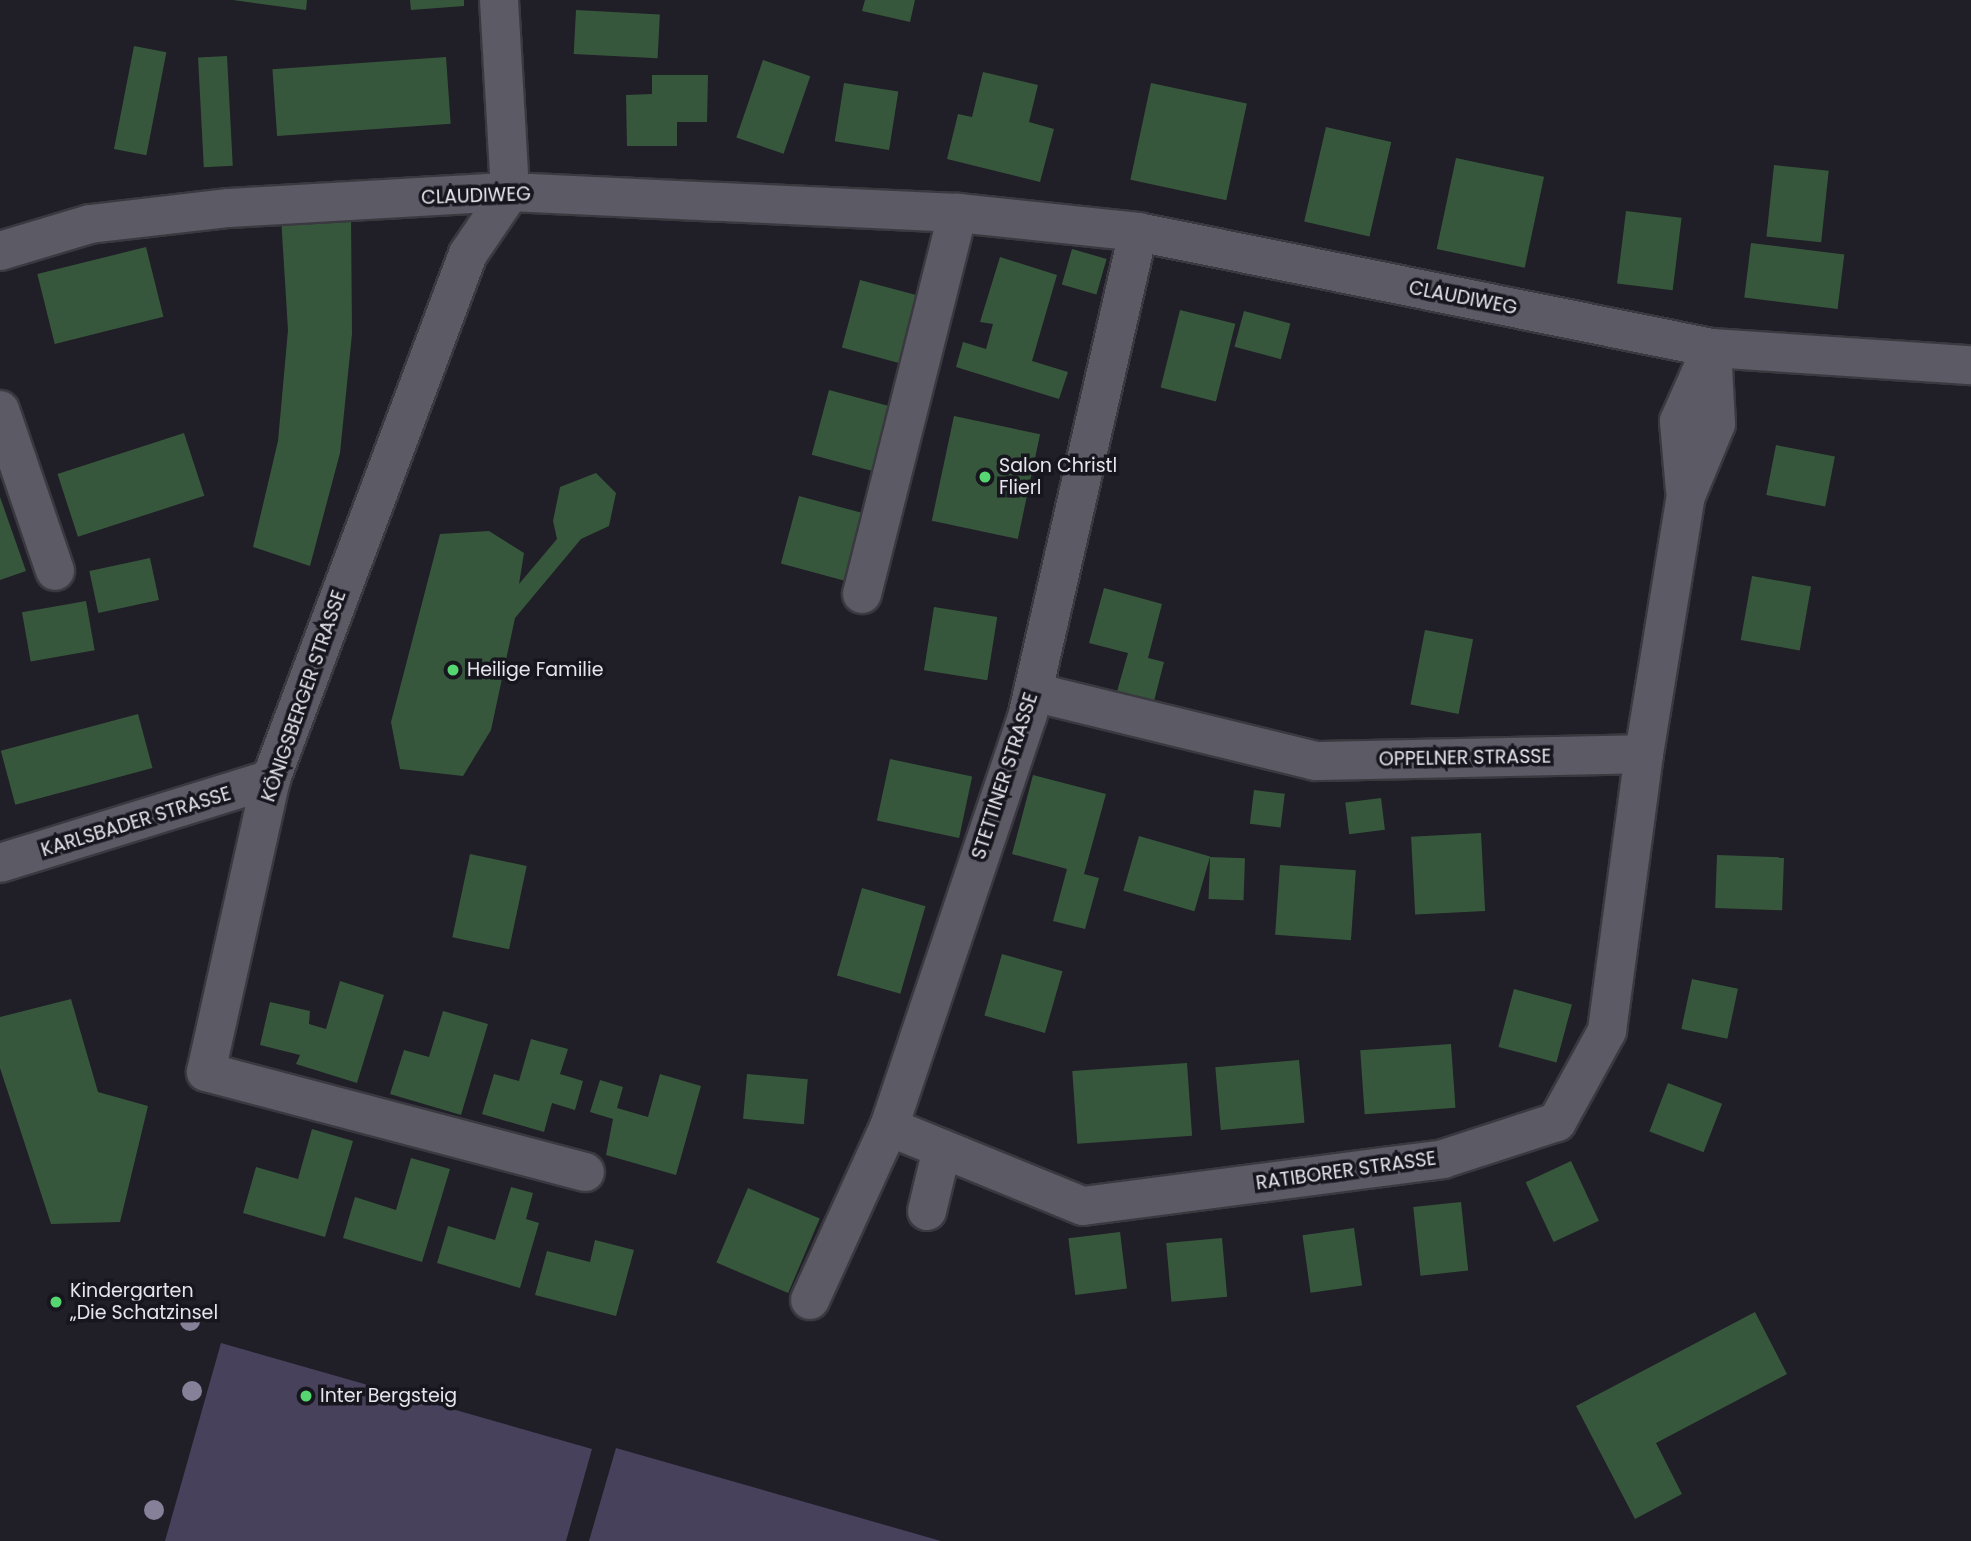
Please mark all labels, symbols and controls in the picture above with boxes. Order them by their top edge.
street label: CLAUDIWEG [421,183,531,209]
street label: CLAUDIWEG [1407,276,1519,320]
place label: Salon Christl Flierl [999,455,1117,499]
marker: Salon Christl Flierl [977,469,993,485]
street label: KÖNIGSBERGER STRASSE [257,587,351,805]
place label: Heilige Familie [467,659,603,681]
marker: Heilige Familie [445,662,461,678]
street label: STETTINER STRASSE [967,690,1043,862]
street label: OPPELNER STRASSE [1379,745,1551,771]
street label: KARLSBADER STRASSE [38,782,234,862]
street label: RATIBORER STRASSE [1254,1147,1438,1195]
place label: Kindergarten „Die Schatzinsel [70,1280,218,1324]
marker: Kindergarten „Die Schatzinsel [48,1294,64,1310]
place label: Inter Bergsteig [320,1385,457,1407]
marker: Inter Bergsteig [298,1388,314,1404]

